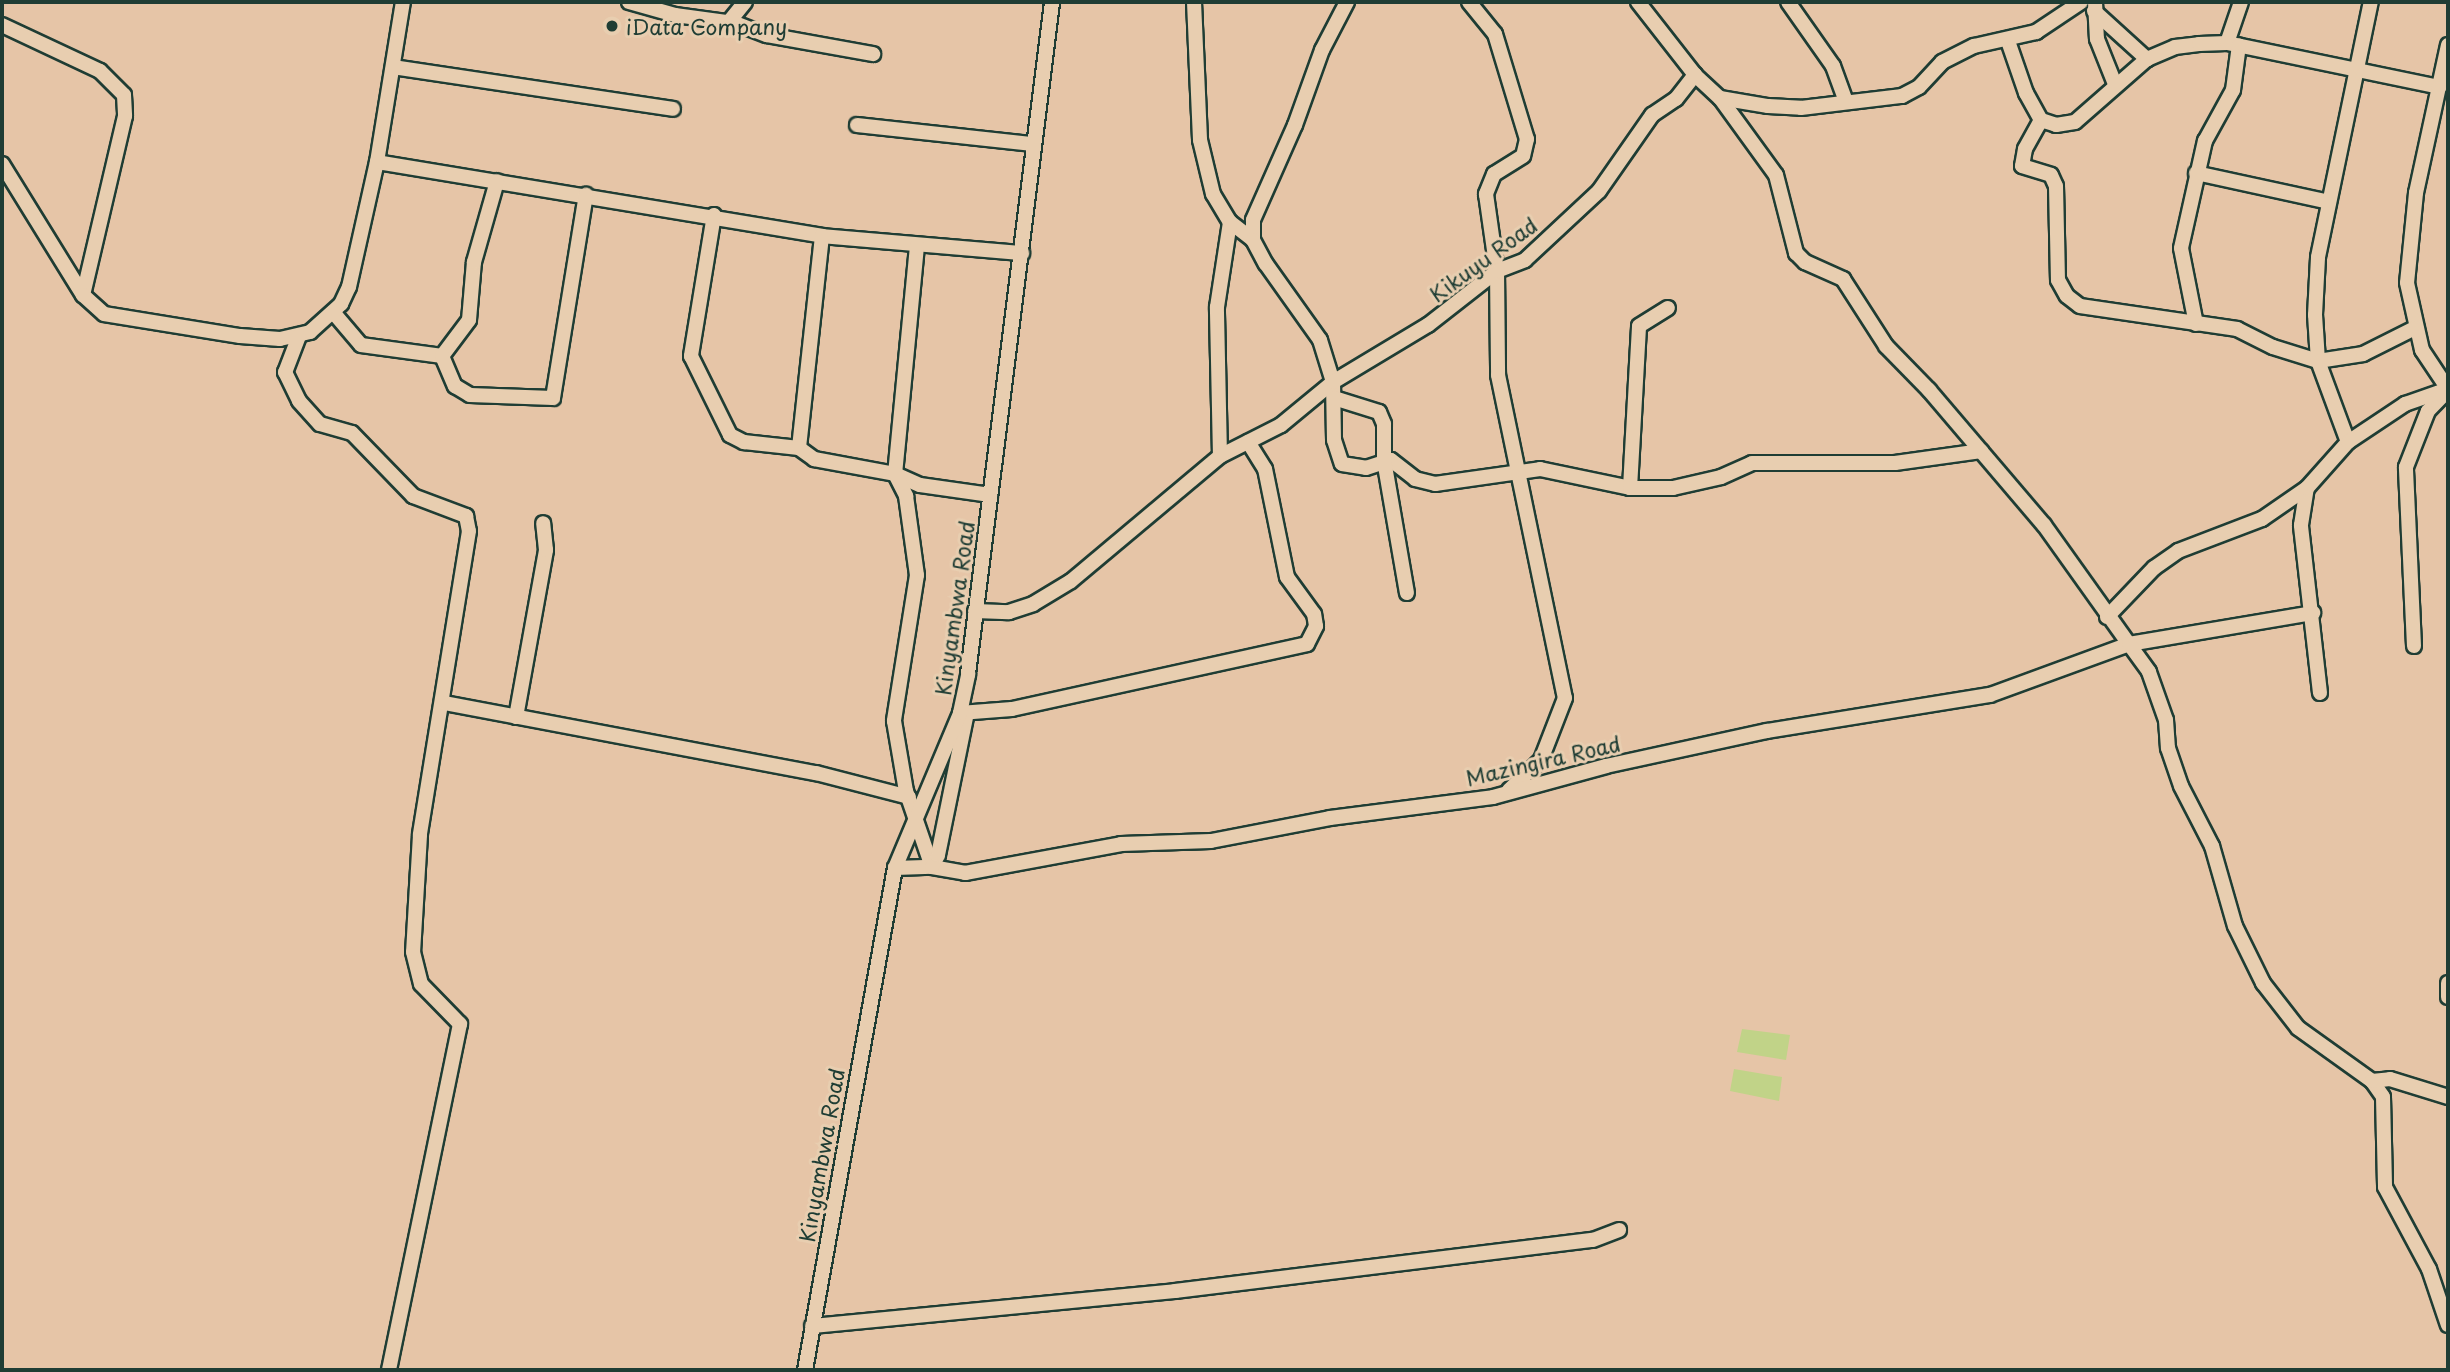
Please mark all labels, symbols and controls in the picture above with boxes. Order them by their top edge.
place label: iData Company [626,13,788,39]
marker: iData Company [604,18,620,34]
street label: Kikuyu Road [1424,211,1542,307]
street label: Kinyambwa Road [929,519,979,697]
street label: Mazingira Road [1463,730,1623,790]
street label: Kinyambwa Road [793,1066,849,1244]

